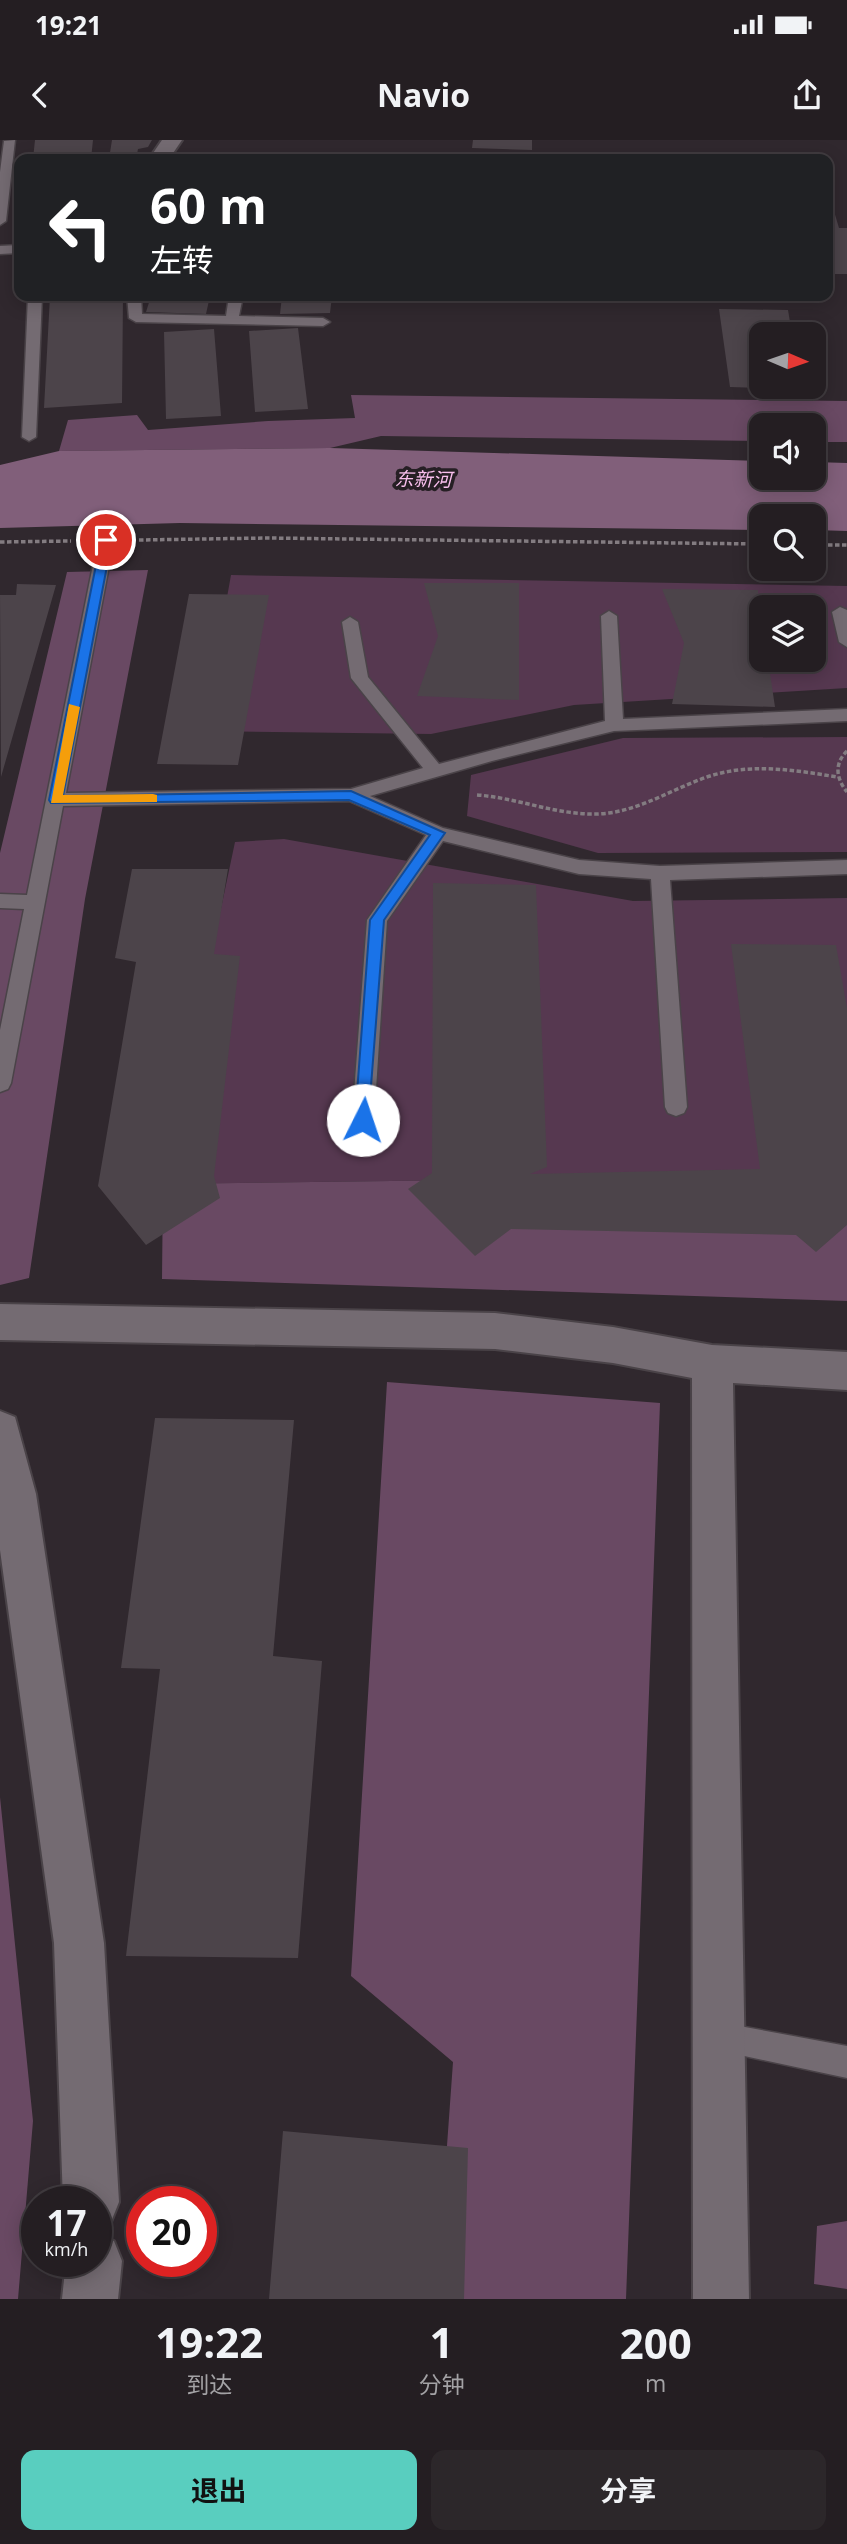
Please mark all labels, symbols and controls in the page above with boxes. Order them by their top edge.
text: 19:21 [35,7,102,43]
text: Navio [377,73,470,116]
icon: back [21,76,59,114]
icon: share [788,76,826,114]
text: 60 m [150,172,267,238]
icon: left [35,182,126,273]
text: 左转 [150,238,214,281]
north arrow [749,322,826,399]
map controls [749,322,826,672]
button: sound [749,413,826,490]
water label: 东新河 [394,466,456,493]
button: search [749,504,826,581]
pin [76,510,136,570]
icon: arrive [87,521,125,559]
button: layers [749,595,826,672]
position arrow [326,1083,400,1157]
speed limit sign: 20 [126,2186,217,2277]
text: 17 [46,2199,87,2246]
text: km/h [45,2237,88,2261]
text: 19:22 [155,2313,263,2370]
text: 1 [429,2313,453,2370]
text: 200 [620,2314,692,2371]
text: m [645,2367,666,2399]
text: 到达 [186,2368,232,2400]
text: 分钟 [418,2368,464,2400]
button: 退出 [21,2450,417,2530]
button: 分享 [431,2450,826,2530]

